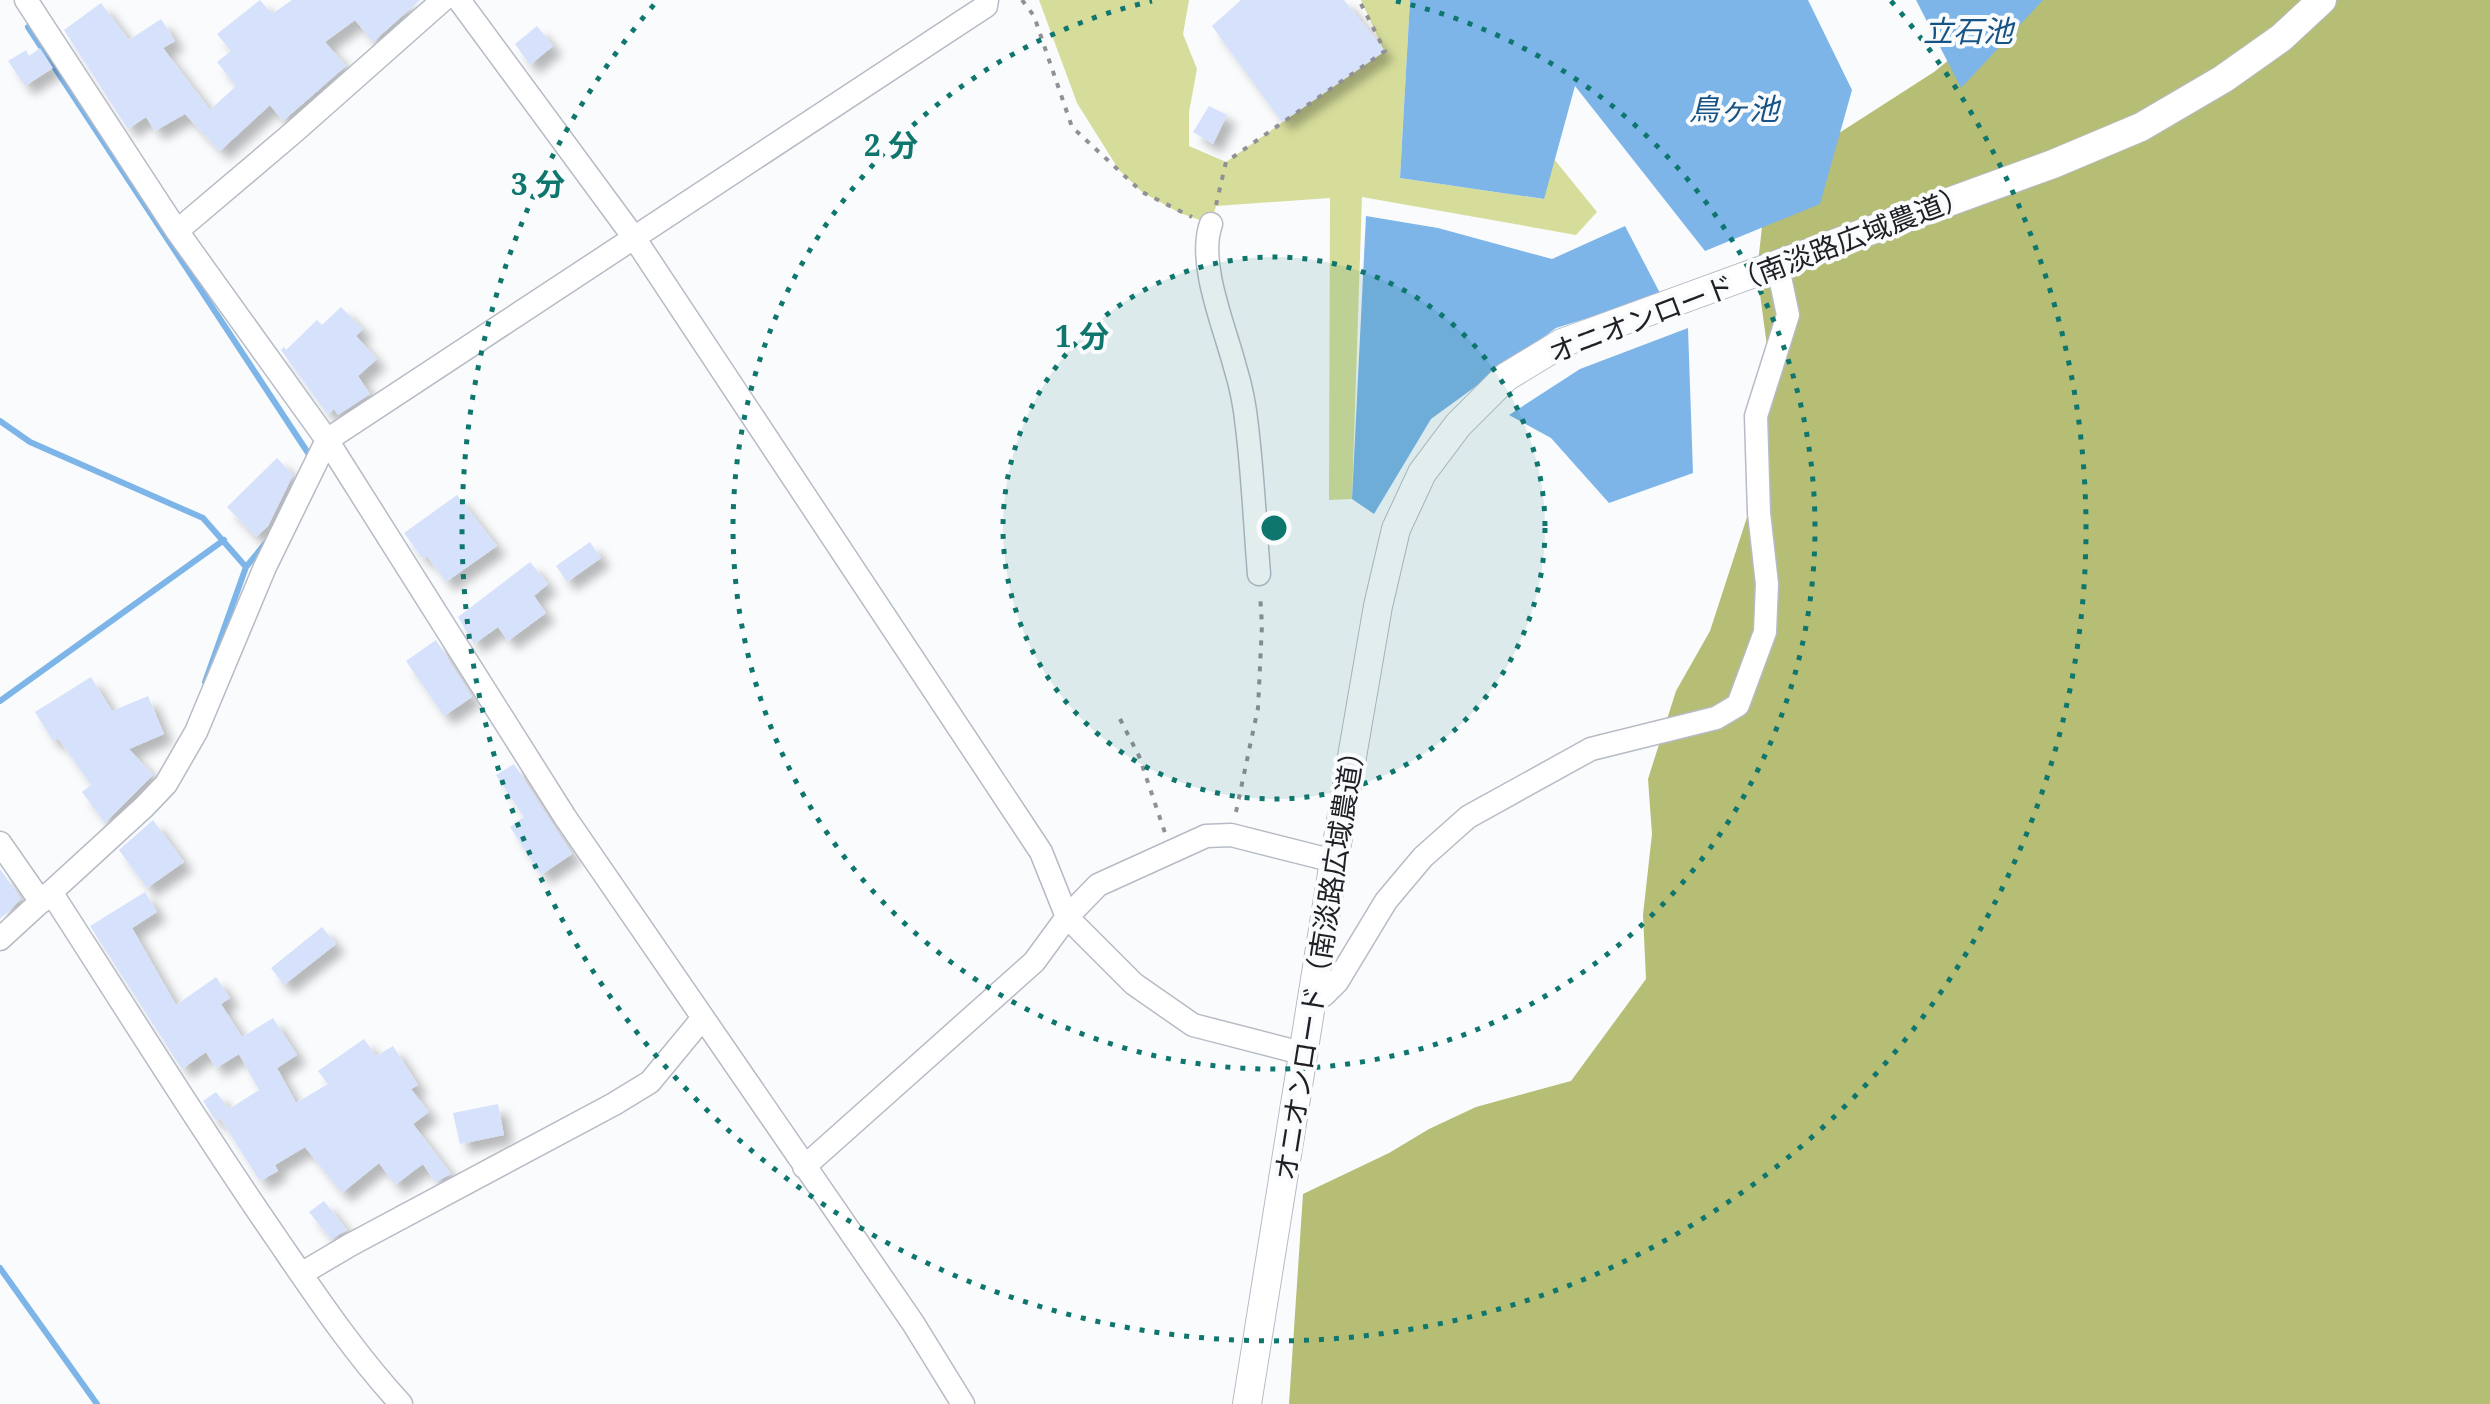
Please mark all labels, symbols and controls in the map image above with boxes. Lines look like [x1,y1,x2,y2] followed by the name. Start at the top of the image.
[1923,10,2016,51] water label: 立石池
[1689,88,1782,129] water label: 鳥ヶ池
[864,124,918,165] text: 2 分
[511,163,565,204] text: 3 分
[1543,175,1975,371] street label: オニオンロード（南淡路広域農道）
[1055,315,1109,356] text: 1 分
[1256,510,1292,546] centre of rings
[1265,735,1373,1183] street label: オニオンロード（南淡路広域農道）

